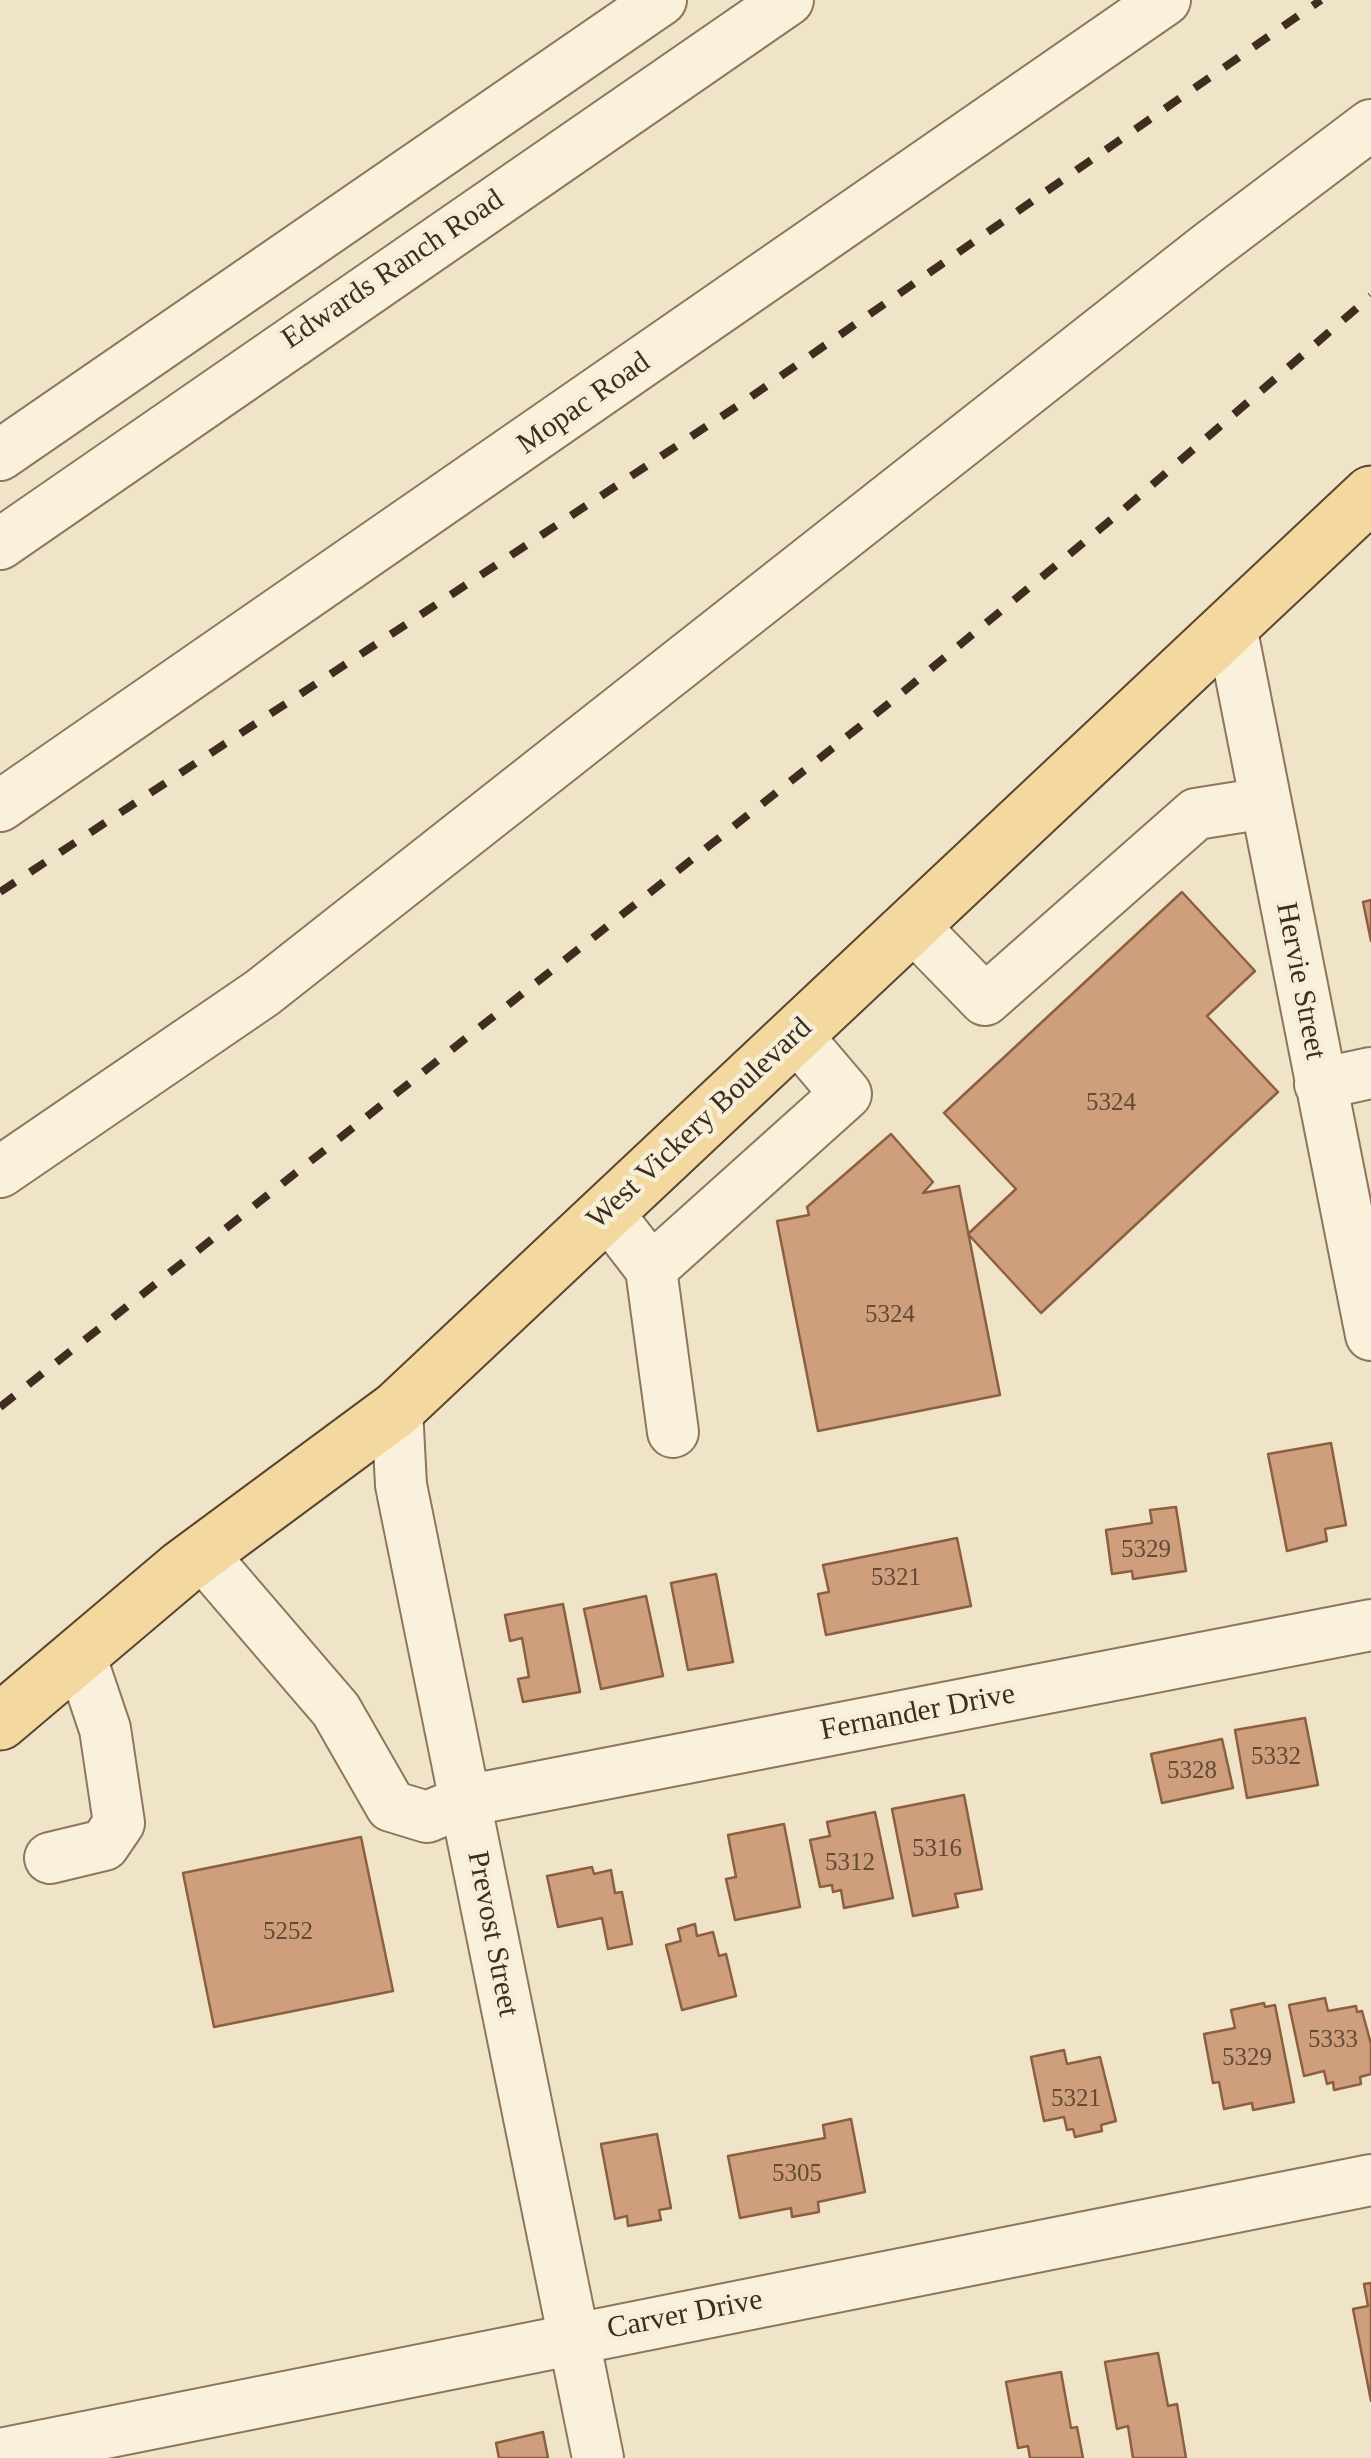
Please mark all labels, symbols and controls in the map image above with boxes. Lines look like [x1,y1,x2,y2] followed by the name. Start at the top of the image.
[275,182,511,358] street label: Edwards Ranch Road
[511,345,657,463] street label: Mopac Road
[1267,899,1333,1063] street label: Hervie Street
[580,1011,820,1237] street label: West Vickery Boulevard
[1086,1088,1136,1118] house number: 5324
[865,1300,915,1330] house number: 5324
[1121,1535,1171,1565] house number: 5329
[871,1563,921,1593] house number: 5321
[818,1676,1018,1750] street label: Fernander Drive
[1251,1742,1301,1772] house number: 5332
[1167,1756,1217,1786] house number: 5328
[912,1834,962,1864] house number: 5316
[458,1848,526,2020] street label: Prevost Street
[825,1848,875,1878] house number: 5312
[263,1917,313,1947] house number: 5252
[1308,2025,1358,2055] house number: 5333
[1222,2043,1272,2073] house number: 5329
[1051,2084,1101,2114] house number: 5321
[772,2159,822,2189] house number: 5305
[604,2282,766,2348] street label: Carver Drive

